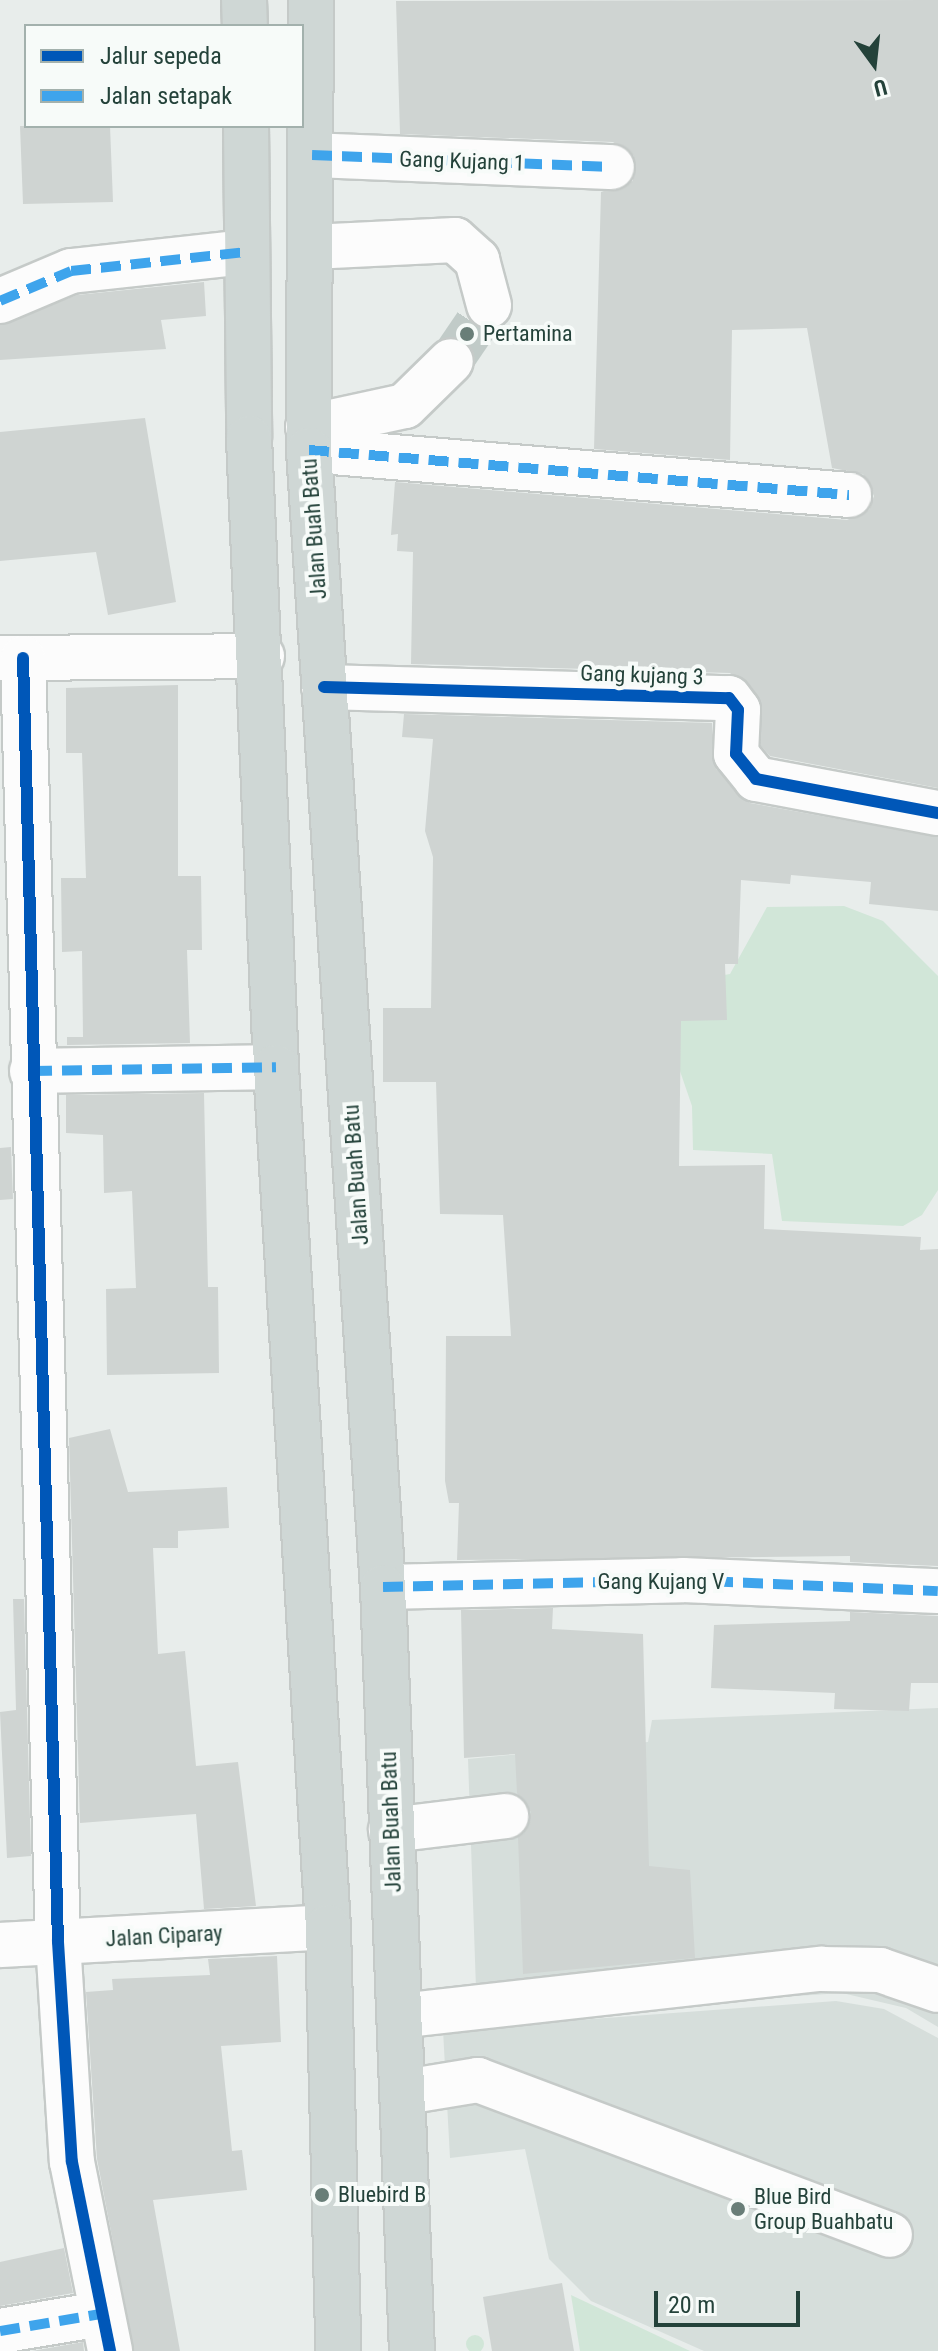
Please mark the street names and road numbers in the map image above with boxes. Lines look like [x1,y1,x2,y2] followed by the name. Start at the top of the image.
[399,146,525,176] street label: Gang Kujang 1
[296,458,332,600] street label: Jalan Buah Batu
[580,660,704,690] street label: Gang kujang 3
[338,1104,374,1246] street label: Jalan Buah Batu
[598,1569,724,1595] street label: Gang Kujang V
[375,1751,407,1893] street label: Jalan Buah Batu
[105,1920,223,1952] street label: Jalan Ciparay

